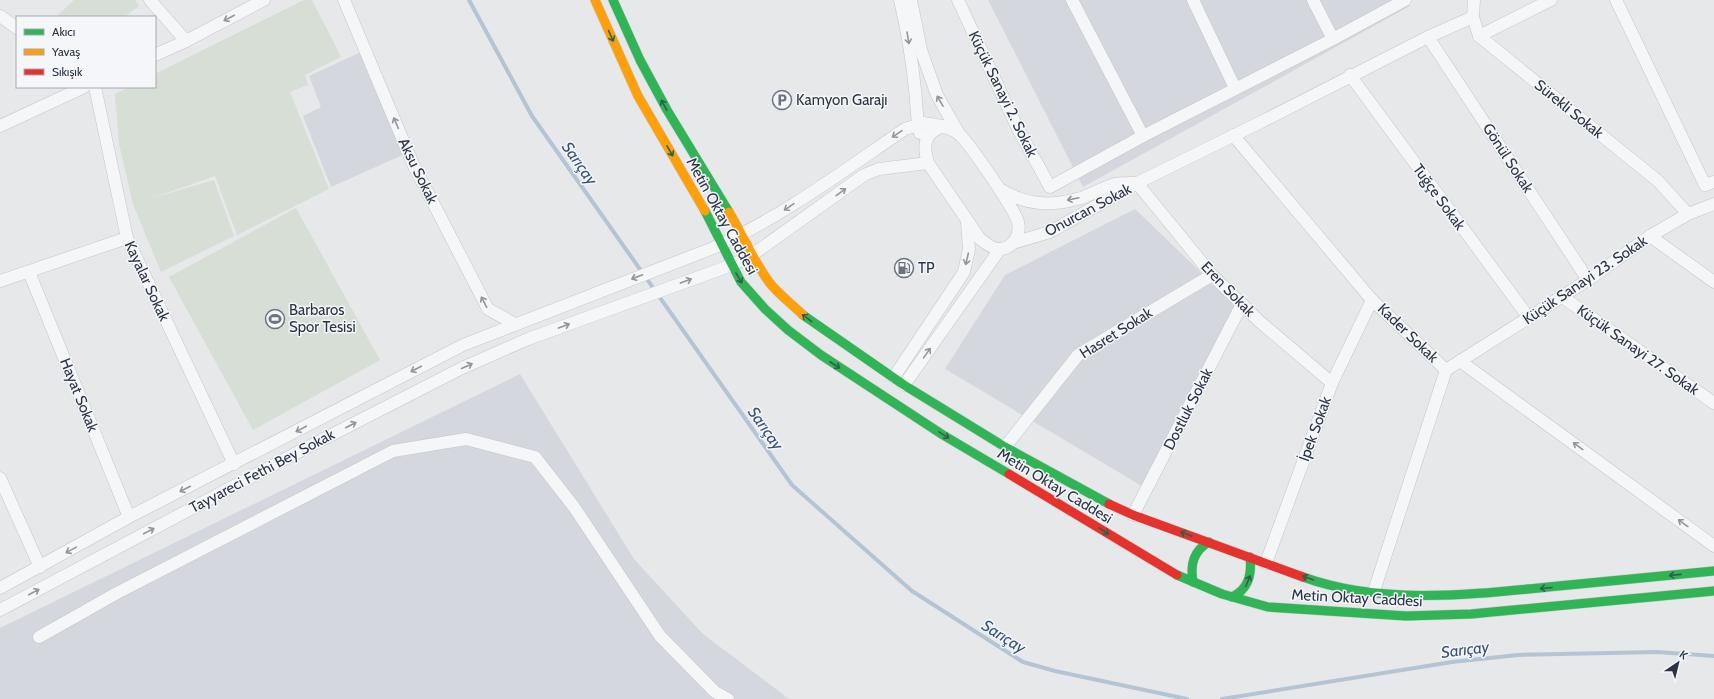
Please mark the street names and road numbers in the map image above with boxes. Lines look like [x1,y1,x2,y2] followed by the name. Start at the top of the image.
[965,28,1041,160] street label: Küçük Sanayi 2. Sokak
[1531,76,1607,142] street label: Sürekli Sokak
[1479,120,1537,196] street label: Gönül Sokak
[394,135,442,207] street label: Aksu Sokak
[682,154,762,278] street label: Metin Oktay Caddesi
[1409,160,1469,234] street label: Tuğçe Sokak
[1042,179,1135,240] street label: Onurcan Sokak
[1519,232,1651,328] street label: Küçük Sanayi 23. Sokak
[121,238,174,324] street label: Kayalar Sokak
[1197,258,1259,321] street label: Eren Sokak
[1374,300,1442,367] street label: Kader Sokak
[1573,301,1703,399] street label: Küçük Sanayi 27. Sokak
[1076,303,1156,362] street label: Hasret Sokak
[56,356,102,435] street label: Hayat Sokak
[1160,365,1216,453] street label: Dostluk Sokak
[1294,394,1335,464] street label: İpek Sokak
[186,425,338,517] street label: Tayyareci Fethi Bey Sokak
[994,445,1116,527] street label: Metin Oktay Caddesi
[1291,586,1423,610] street label: Metin Oktay Caddesi

